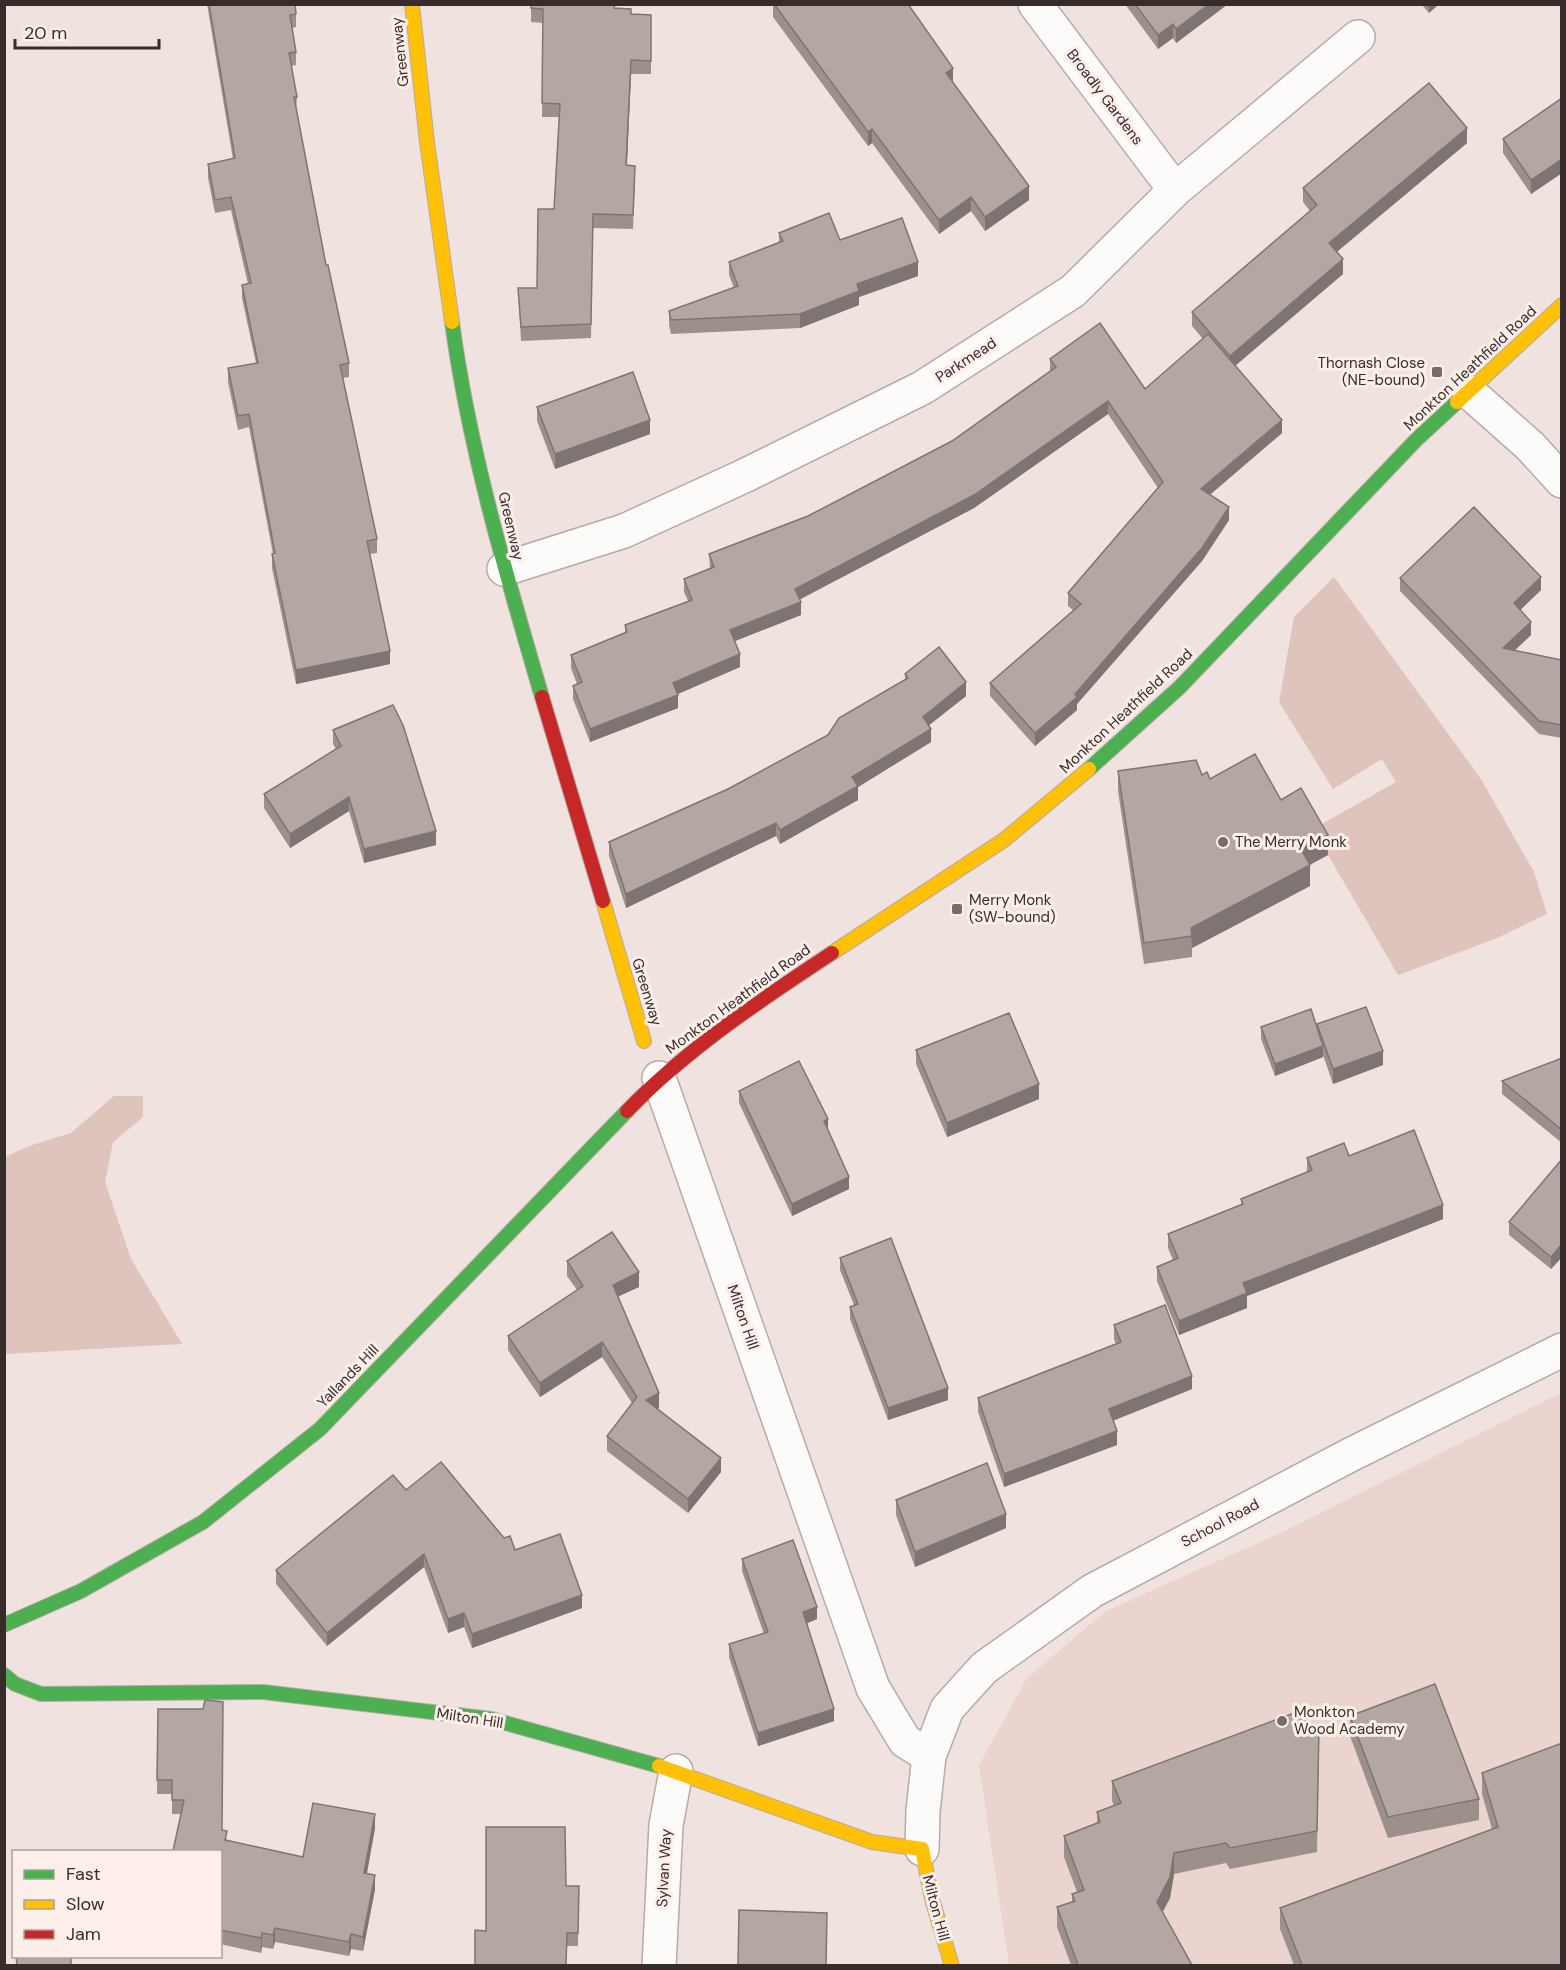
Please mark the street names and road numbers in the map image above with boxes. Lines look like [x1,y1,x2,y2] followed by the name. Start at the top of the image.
[386,16,414,88] street label: Greenway
[1062,45,1148,149] street label: Broadly Gardens
[1399,301,1541,435] street label: Monkton Heathfield Road
[932,333,1000,387] street label: Parkmead
[493,490,529,563] street label: Greenway
[1055,644,1197,778] street label: Monkton Heathfield Road
[661,940,815,1058] street label: Monkton Heathfield Road
[627,956,667,1029] street label: Greenway
[723,1282,763,1352] street label: Milton Hill
[313,1340,383,1412] street label: Yallands Hill
[1177,1494,1263,1552] street label: School Road
[435,1703,505,1733] street label: Milton Hill
[652,1828,676,1908] street label: Sylvan Way
[918,1873,954,1943] street label: Milton Hill

